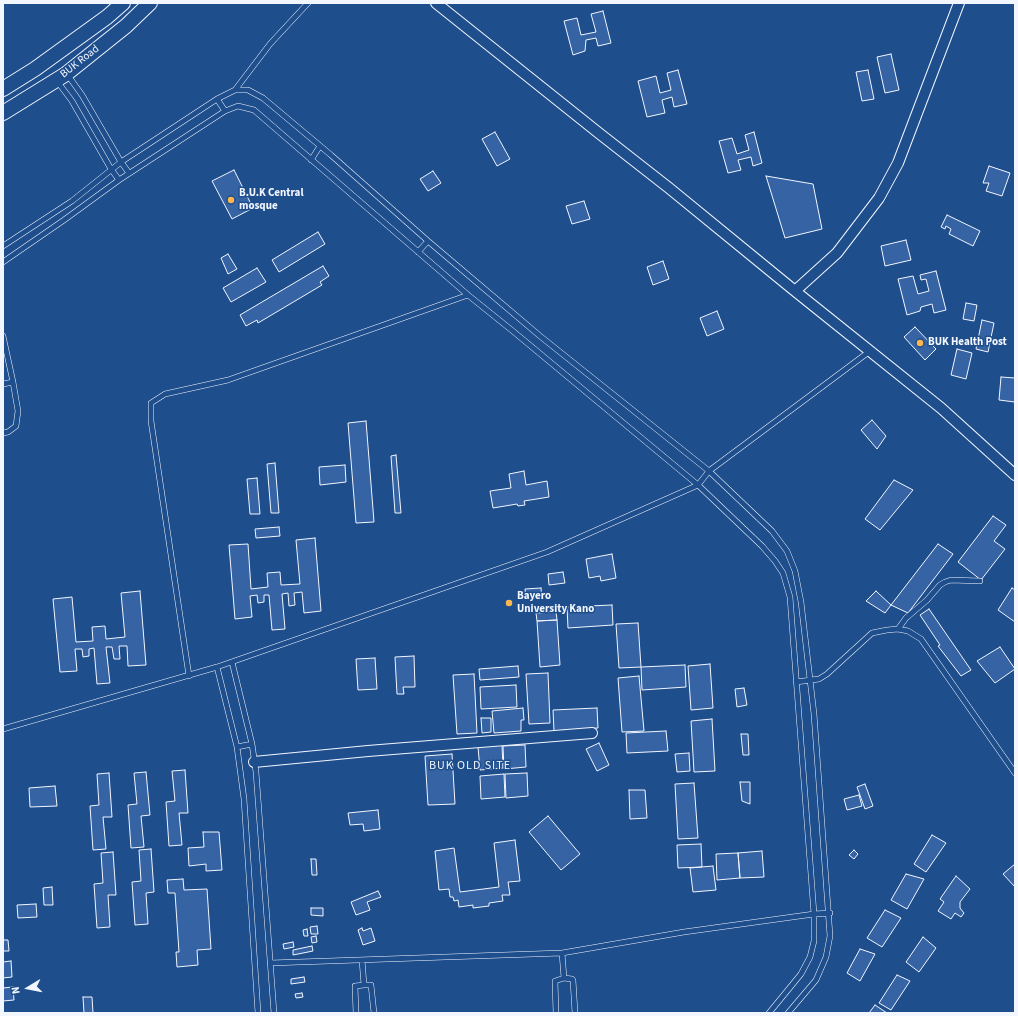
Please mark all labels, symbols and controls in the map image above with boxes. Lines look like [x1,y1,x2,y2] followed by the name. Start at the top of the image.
[58,43,102,81] street label: BUK Road
[239,187,304,213] place label: B.U.K Central mosque
[226,195,236,205] marker: B.U.K Central mosque
[928,336,1007,350] place label: BUK Health Post
[915,338,925,348] marker: BUK Health Post
[517,590,594,616] place label: Bayero University Kano
[504,598,514,608] marker: Bayero University Kano
[429,759,511,773] district label: BUK OLD SITE
[8,968,48,1008] north arrow
[8,985,24,995] text: N

